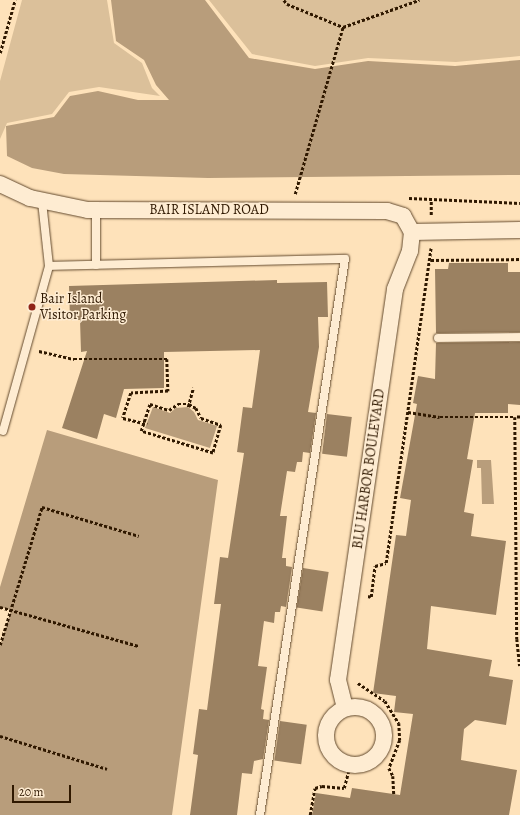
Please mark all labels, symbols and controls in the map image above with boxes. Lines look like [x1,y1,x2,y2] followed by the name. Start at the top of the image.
[149,202,269,218] street label: BAIR ISLAND ROAD
[40,291,126,324] place label: Bair Island Visitor Parking
[27,302,37,312] marker: Bair Island Visitor Parking
[349,388,389,550] street label: BLU HARBOR BOULEVARD
[14,777,73,803] scale bar
[19,784,43,800] text: 20 m

